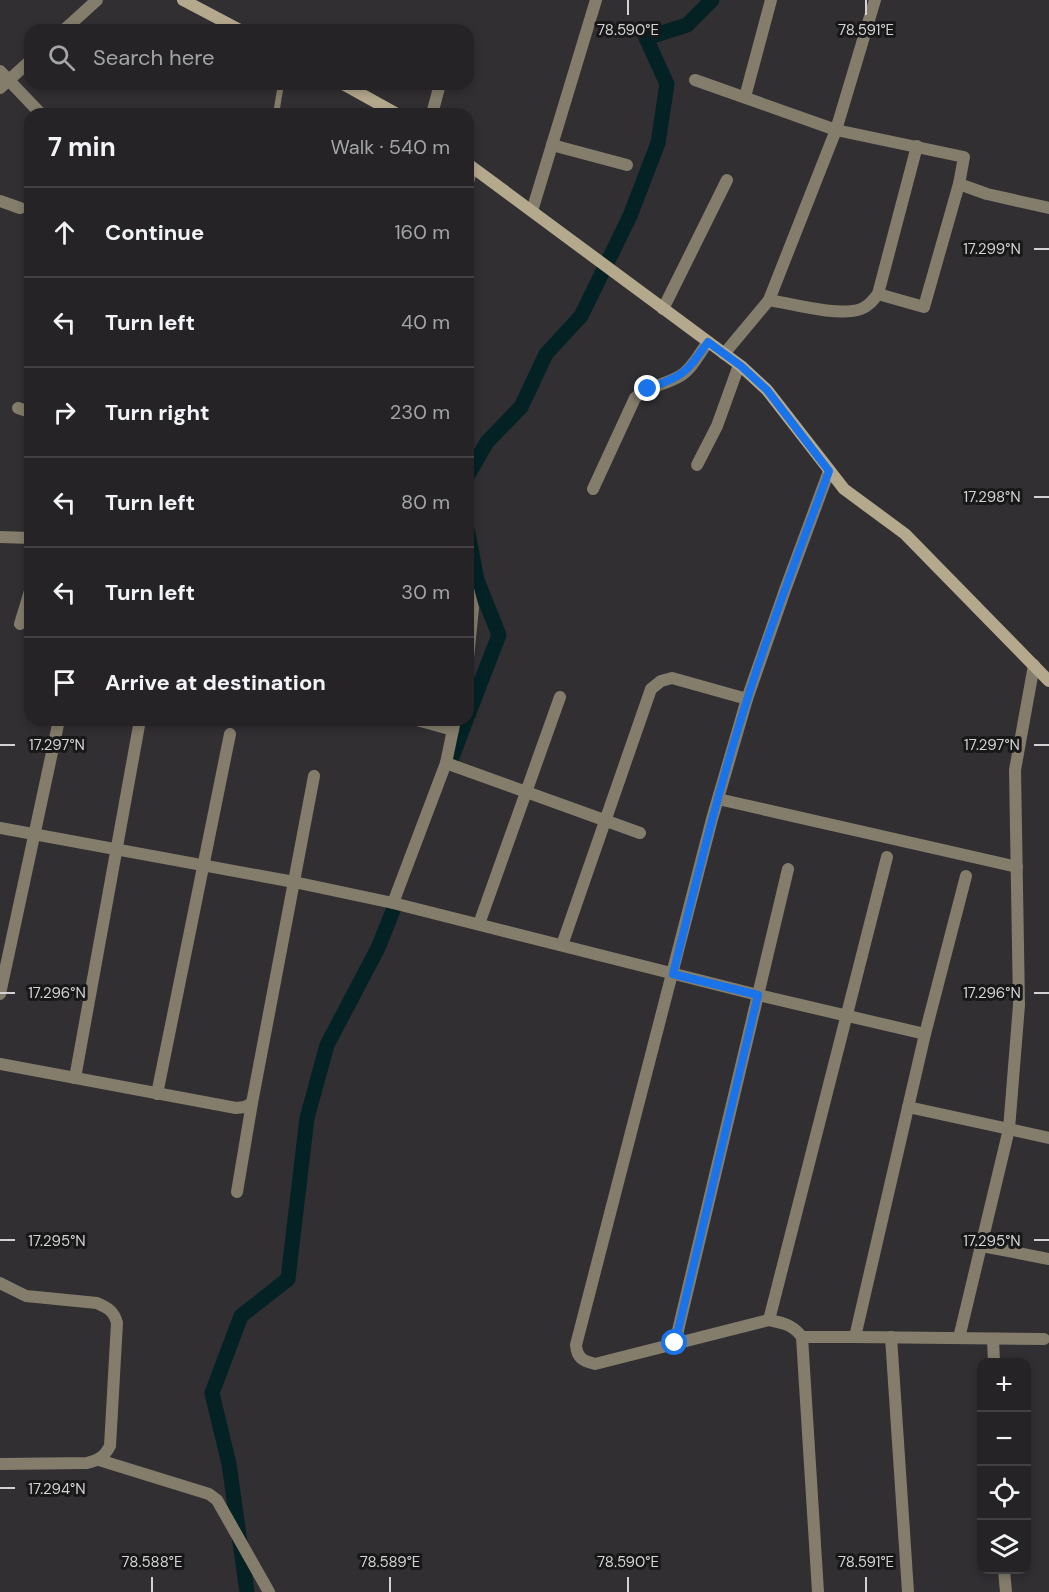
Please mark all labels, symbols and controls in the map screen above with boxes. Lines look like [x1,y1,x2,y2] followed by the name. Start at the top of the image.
[597,20,659,40] text: 78.590°E
[838,20,894,40] text: 78.591°E
[24,24,474,90] search box
[45,41,78,74] icon: search
[93,43,214,72] text: Search here
[48,130,116,164] text: 7 min
[330,134,450,160] text: Walk · 540 m
[48,216,81,249] icon: ahead
[105,218,204,247] text: Continue
[394,219,450,245] text: 160 m
[963,239,1021,259] text: 17.299°N
[48,306,81,339] icon: left
[105,308,195,337] text: Turn left
[401,309,450,335] text: 40 m
[634,375,660,401] route end
[48,396,81,429] icon: right
[105,398,210,427] text: Turn right
[390,399,450,425] text: 230 m
[48,486,81,519] icon: left
[963,487,1021,507] text: 17.298°N
[105,488,195,517] text: Turn left
[401,489,450,515] text: 80 m
[48,576,81,609] icon: left
[105,578,195,607] text: Turn left
[401,579,450,605] text: 30 m
[48,666,81,699] icon: arrive
[105,668,326,697] text: Arrive at destination
[29,735,85,755] text: 17.297°N
[964,735,1020,755] text: 17.297°N
[28,983,86,1003] text: 17.296°N
[963,983,1021,1003] text: 17.296°N
[28,1231,86,1251] text: 17.295°N
[963,1231,1021,1251] text: 17.295°N
[661,1329,687,1355] route start
[977,1358,1031,1574] map controls
[977,1358,1031,1412] button: +
[977,1412,1031,1466] button: −
[977,1466,1031,1520] button: locate
[28,1479,86,1499] text: 17.294°N
[977,1520,1031,1574] button: layers
[122,1552,182,1572] text: 78.588°E
[360,1552,420,1572] text: 78.589°E
[597,1552,659,1572] text: 78.590°E
[838,1552,894,1572] text: 78.591°E

